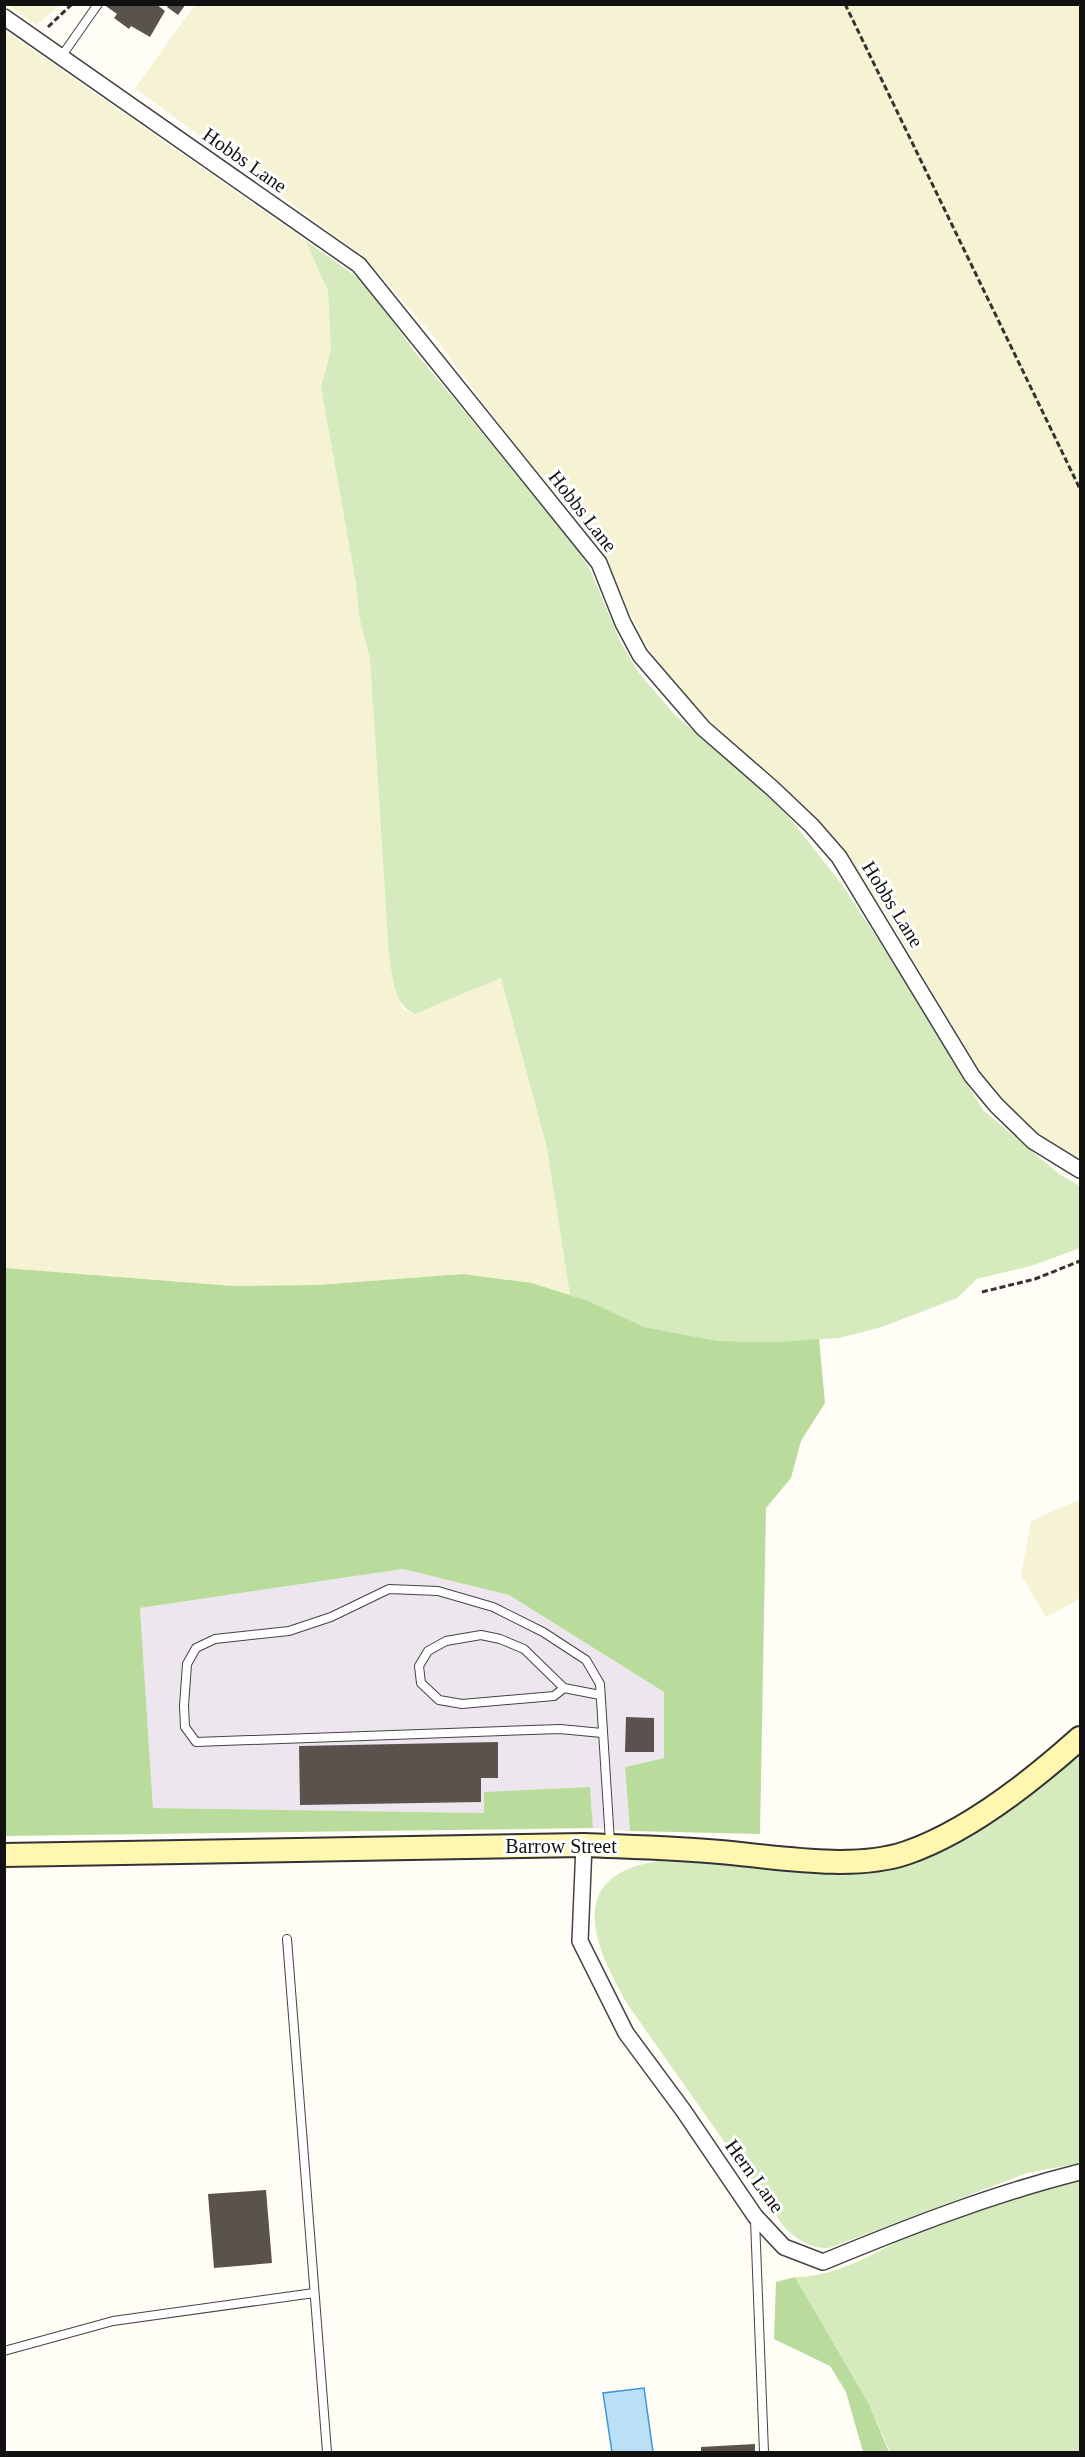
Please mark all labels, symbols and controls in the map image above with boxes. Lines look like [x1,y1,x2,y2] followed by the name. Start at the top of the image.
[199,123,291,197] street label: Hobbs Lane
[544,466,622,556] street label: Hobbs Lane
[858,857,928,951] street label: Hobbs Lane
[505,1835,617,1857] street label: Barrow Street
[721,2135,789,2217] street label: Hern Lane

